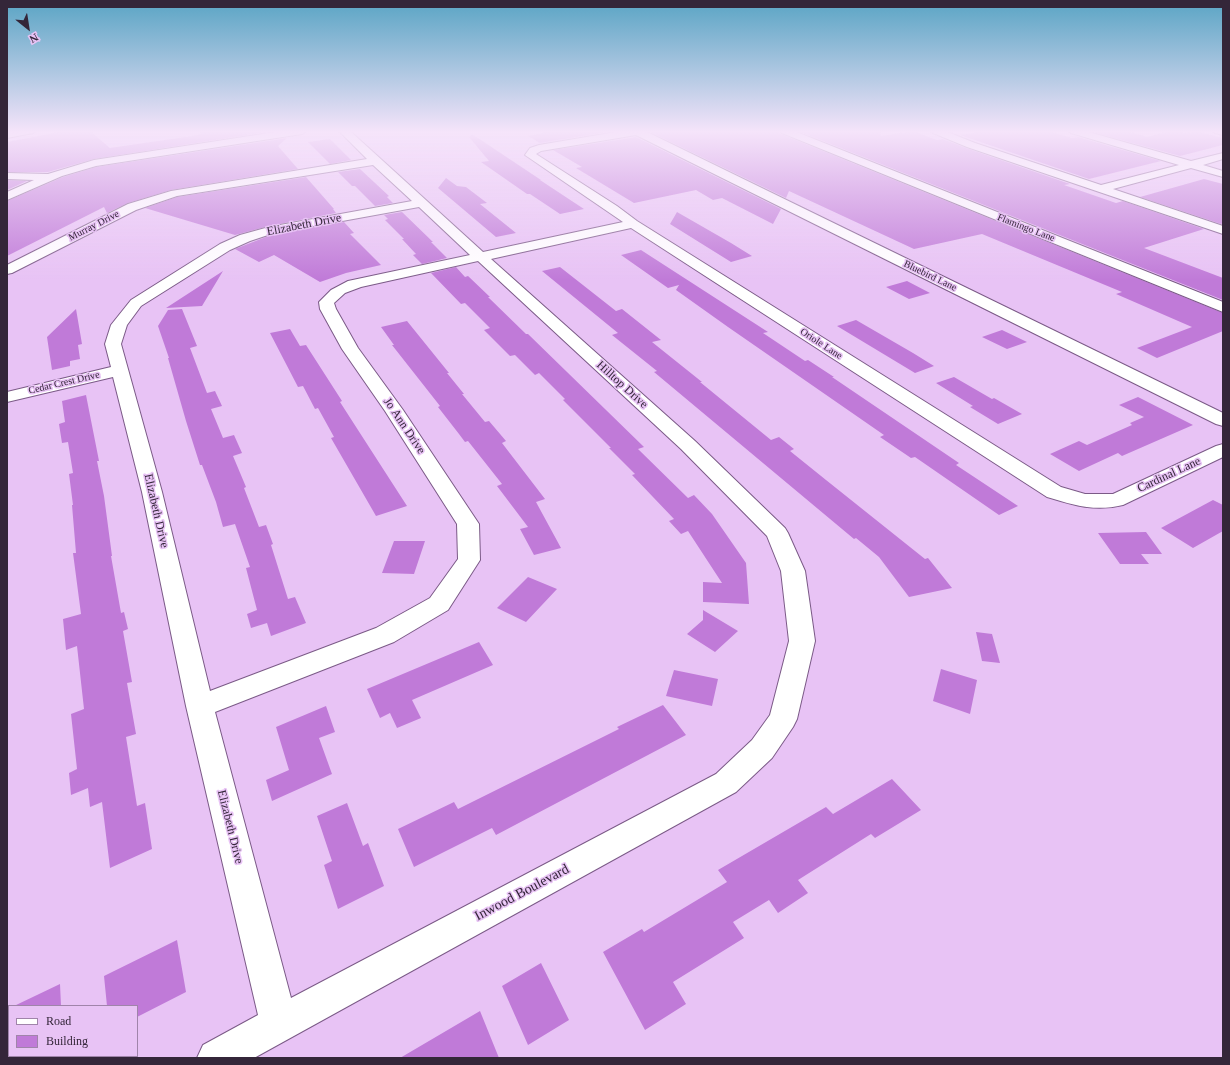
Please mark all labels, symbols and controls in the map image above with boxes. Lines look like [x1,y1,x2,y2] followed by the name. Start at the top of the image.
[8,8,48,48] north arrow
[28,31,40,46] text: N
[67,208,121,244] street label: Murray Drive
[266,211,342,239] street label: Elizabeth Drive
[995,212,1057,244] street label: Flamingo Lane
[902,258,958,294] street label: Bluebird Lane
[798,326,844,362] street label: Oriole Lane
[593,358,651,412] street label: Hilltop Drive
[27,369,101,397] street label: Cedar Crest Drive
[380,395,428,457] street label: Jo Ann Drive
[1135,454,1203,496] street label: Cardinal Lane
[140,473,172,549] street label: Elizabeth Drive
[214,789,246,865] street label: Elizabeth Drive
[472,861,572,925] street label: Inwood Boulevard
[8,1005,138,1057] legend
[46,1014,71,1028] text: Road
[46,1034,88,1048] text: Building

